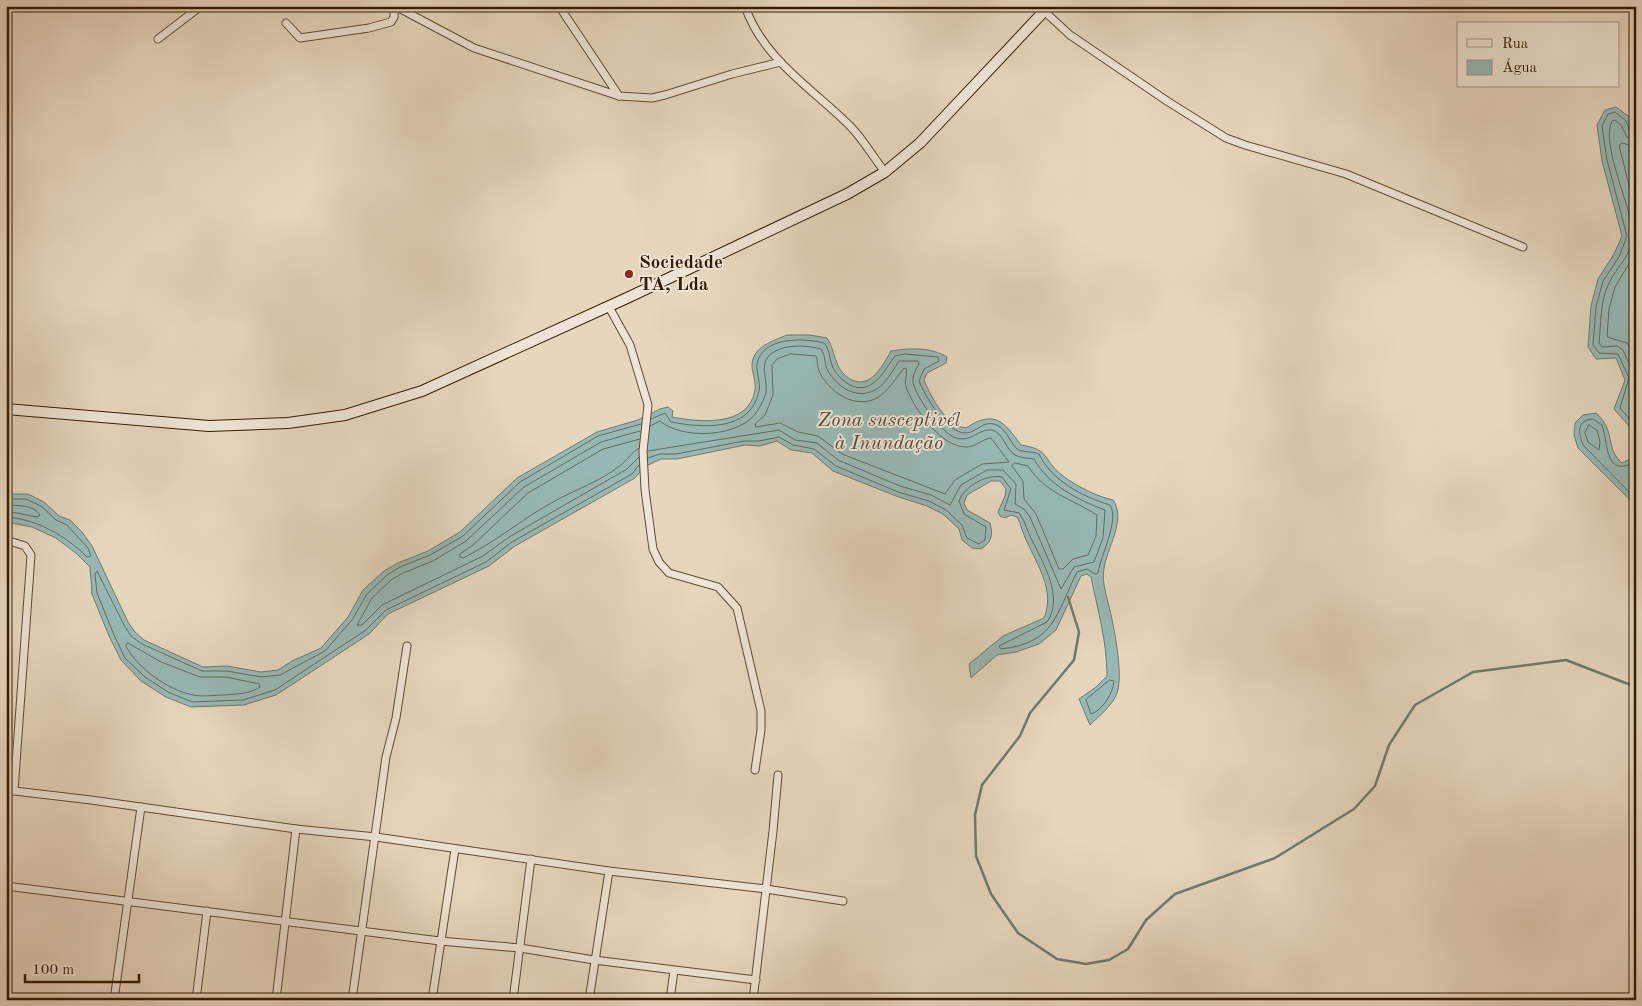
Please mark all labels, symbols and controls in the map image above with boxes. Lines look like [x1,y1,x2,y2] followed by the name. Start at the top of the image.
[1457,22,1620,88] legend
[1502,37,1529,52] text: Rua
[1502,58,1538,76] text: Água
[639,254,723,295] place label: Sociedade TA, Lda
[623,268,635,280] marker: Sociedade TA, Lda
[818,411,961,454] water label: Zona susceptivél à Inundação
[25,951,139,983] scale bar
[32,963,74,978] text: 100 m

